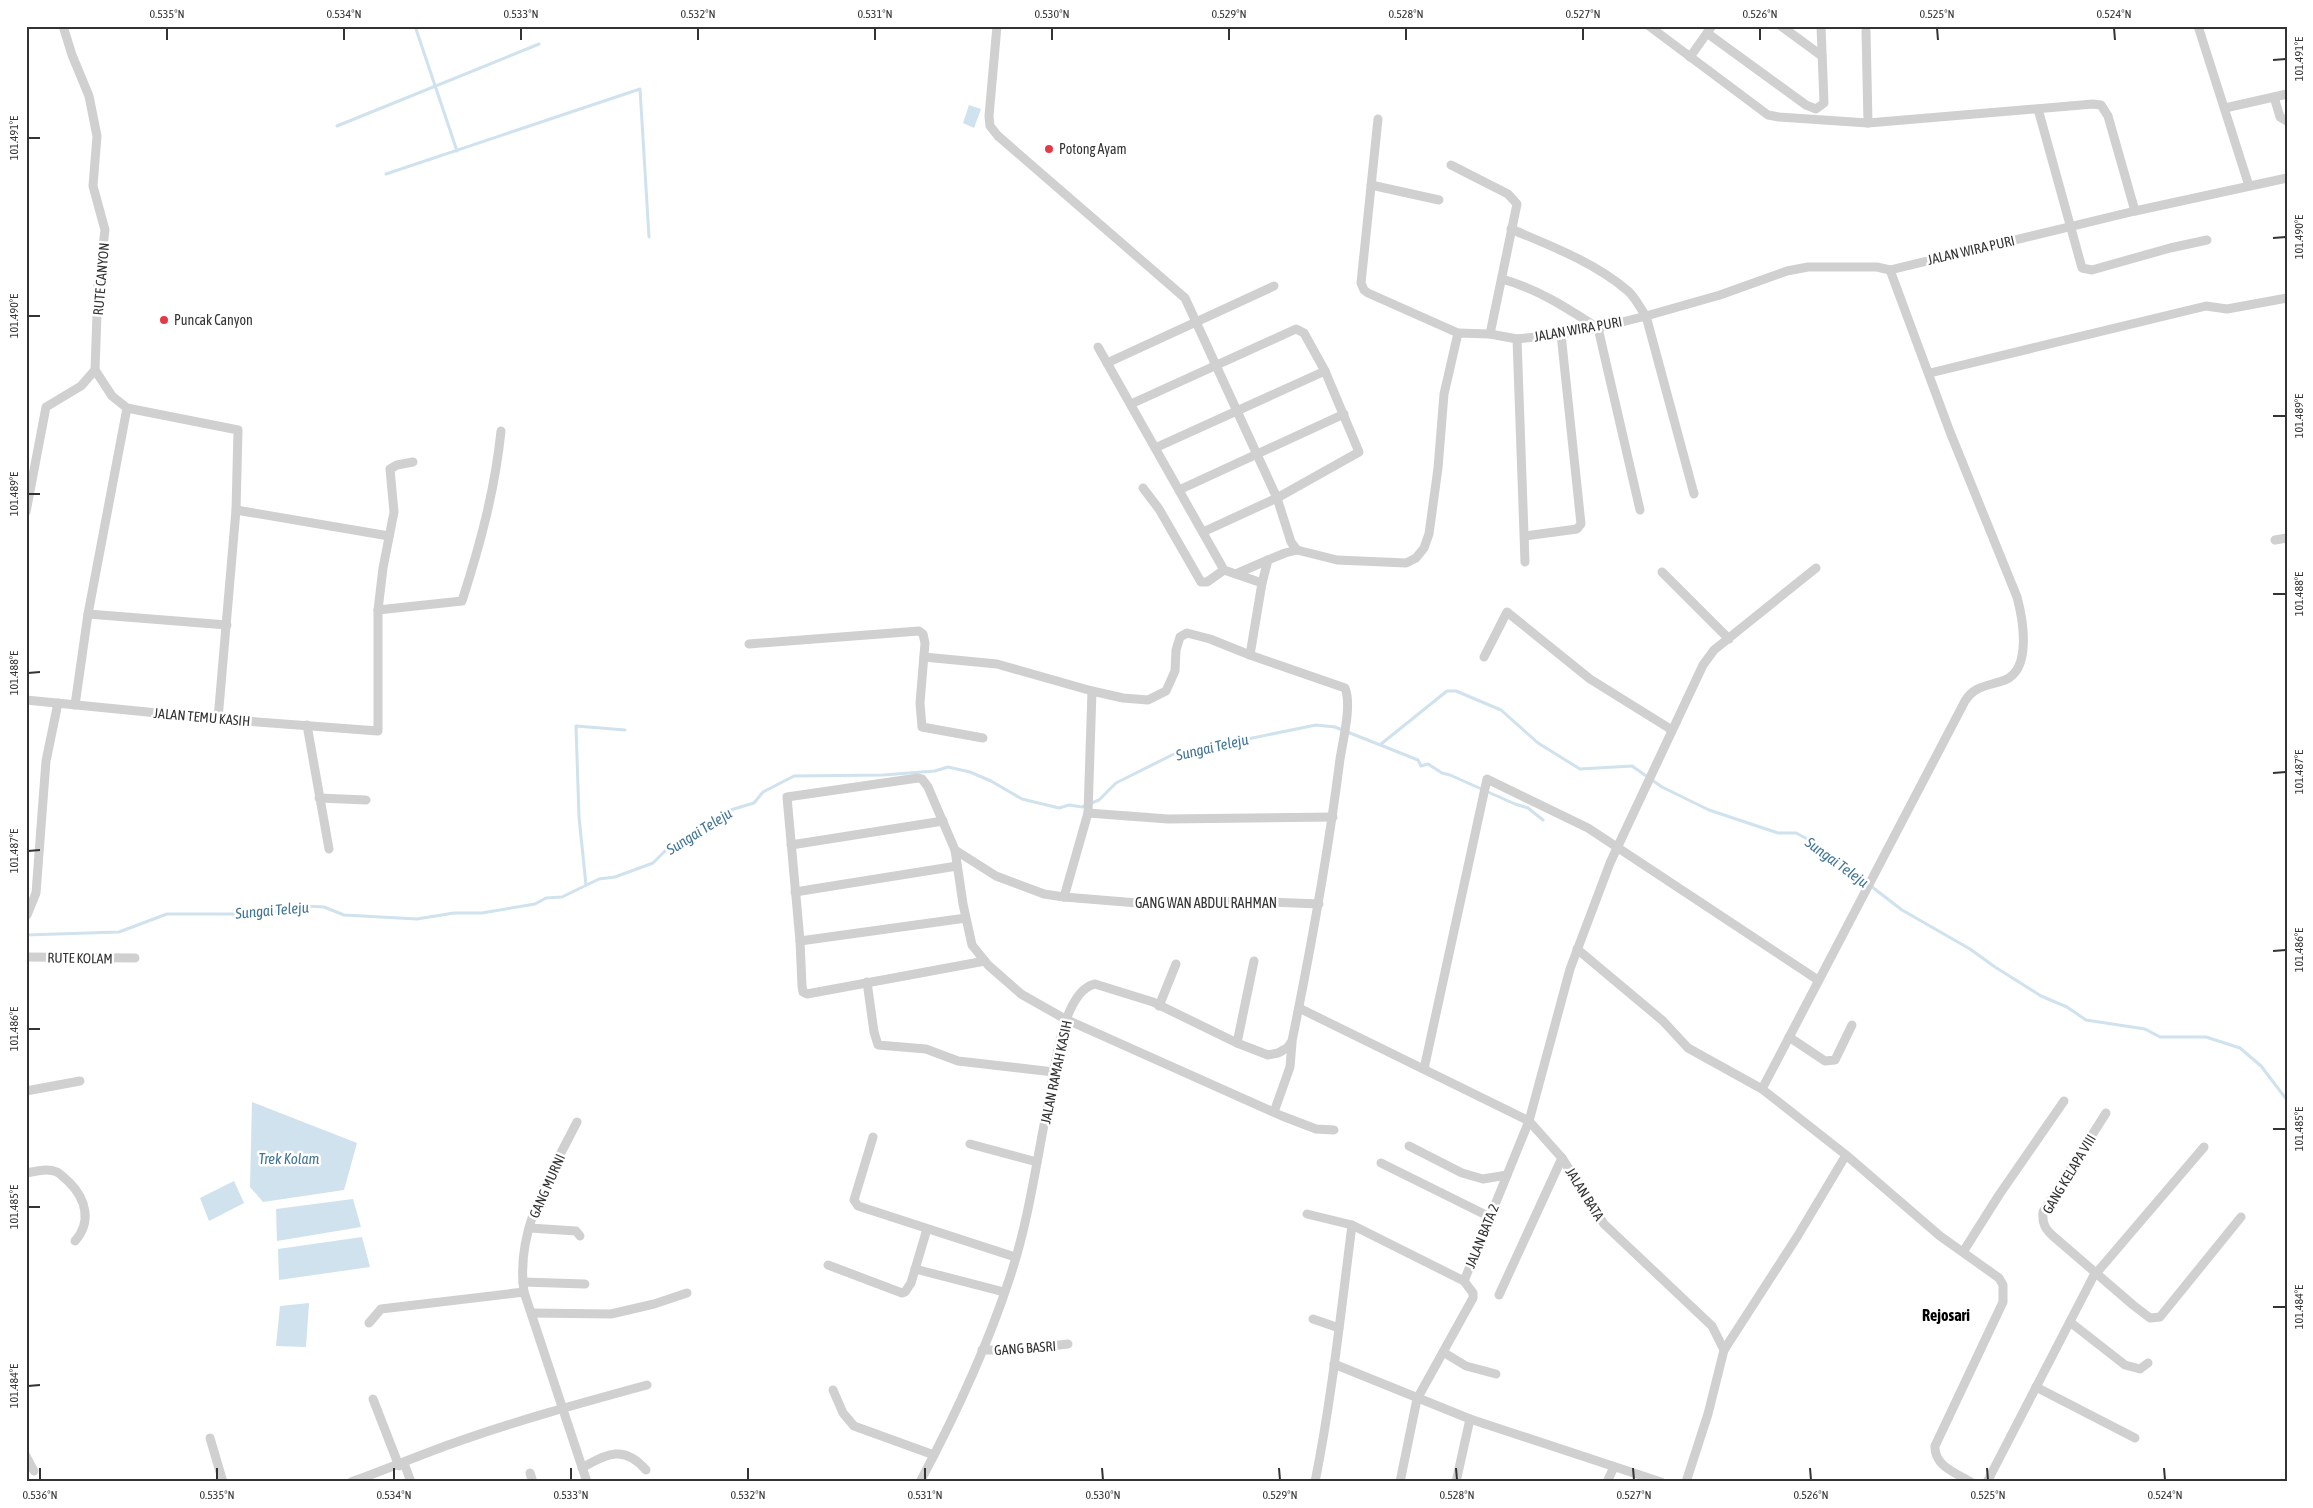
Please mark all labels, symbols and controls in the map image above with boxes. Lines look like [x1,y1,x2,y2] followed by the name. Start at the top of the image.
[149,7,185,21] text: 0.535°N
[326,7,362,21] text: 0.534°N
[503,7,539,21] text: 0.533°N
[680,7,716,21] text: 0.532°N
[857,7,893,21] text: 0.531°N
[1034,7,1070,21] text: 0.530°N
[1211,7,1247,21] text: 0.529°N
[1388,7,1424,21] text: 0.528°N
[1565,7,1601,21] text: 0.527°N
[1742,7,1778,21] text: 0.526°N
[1919,7,1955,21] text: 0.525°N
[2096,7,2132,21] text: 0.524°N
[2292,37,2306,81] text: 101.491°E
[7,116,21,160] text: 101.491°E
[1059,141,1127,157] place label: Potong Ayam
[1043,143,1055,155] marker: Potong Ayam
[2292,215,2306,259] text: 101.490°E
[1926,232,2016,268] street label: JALAN WIRA PURI
[90,242,112,316] street label: RUTE CANYON
[7,294,21,338] text: 101.490°E
[174,312,253,328] place label: Puncak Canyon
[1533,313,1623,345] street label: JALAN WIRA PURI
[158,314,170,326] marker: Puncak Canyon
[2292,394,2306,438] text: 101.489°E
[7,472,21,516] text: 101.489°E
[2292,572,2306,616] text: 101.488°E
[7,651,21,695] text: 101.488°E
[153,705,251,729] street label: JALAN TEMU KASIH
[1173,730,1250,764] water label: Sungai Teleju
[2292,750,2306,794] text: 101.487°E
[662,804,735,858] water label: Sungai Teleju
[7,829,21,873] text: 101.487°E
[1801,833,1872,891] water label: Sungai Teleju
[1135,895,1277,911] street label: GANG WAN ABDUL RAHMAN
[233,898,310,922] water label: Sungai Teleju
[2292,928,2306,972] text: 101.486°E
[47,949,113,967] street label: RUTE KOLAM
[7,1007,21,1051] text: 101.486°E
[1037,1019,1075,1125] street label: JALAN RAMAH KASIH
[2292,1107,2306,1151] text: 101.485°E
[2039,1131,2099,1217] street label: GANG KELAPA VIII
[259,1150,320,1167] water label: Trek Kolam
[526,1152,568,1220] street label: GANG MURNI
[1563,1165,1608,1223] street label: JALAN BATA
[7,1185,21,1229] text: 101.485°E
[1462,1202,1502,1270] street label: JALAN BATA 2
[2292,1285,2306,1329] text: 101.484°E
[1922,1306,1970,1324] district label: Rejosari
[994,1338,1056,1358] street label: GANG BASRI
[7,1364,21,1408] text: 101.484°E
[22,1488,58,1502] text: 0.536°N
[199,1488,235,1502] text: 0.535°N
[376,1488,412,1502] text: 0.534°N
[553,1488,589,1502] text: 0.533°N
[730,1488,766,1502] text: 0.532°N
[907,1488,943,1502] text: 0.531°N
[1085,1488,1121,1502] text: 0.530°N
[1262,1488,1298,1502] text: 0.529°N
[1439,1488,1475,1502] text: 0.528°N
[1616,1488,1652,1502] text: 0.527°N
[1793,1488,1829,1502] text: 0.526°N
[1970,1488,2006,1502] text: 0.525°N
[2147,1488,2183,1502] text: 0.524°N

